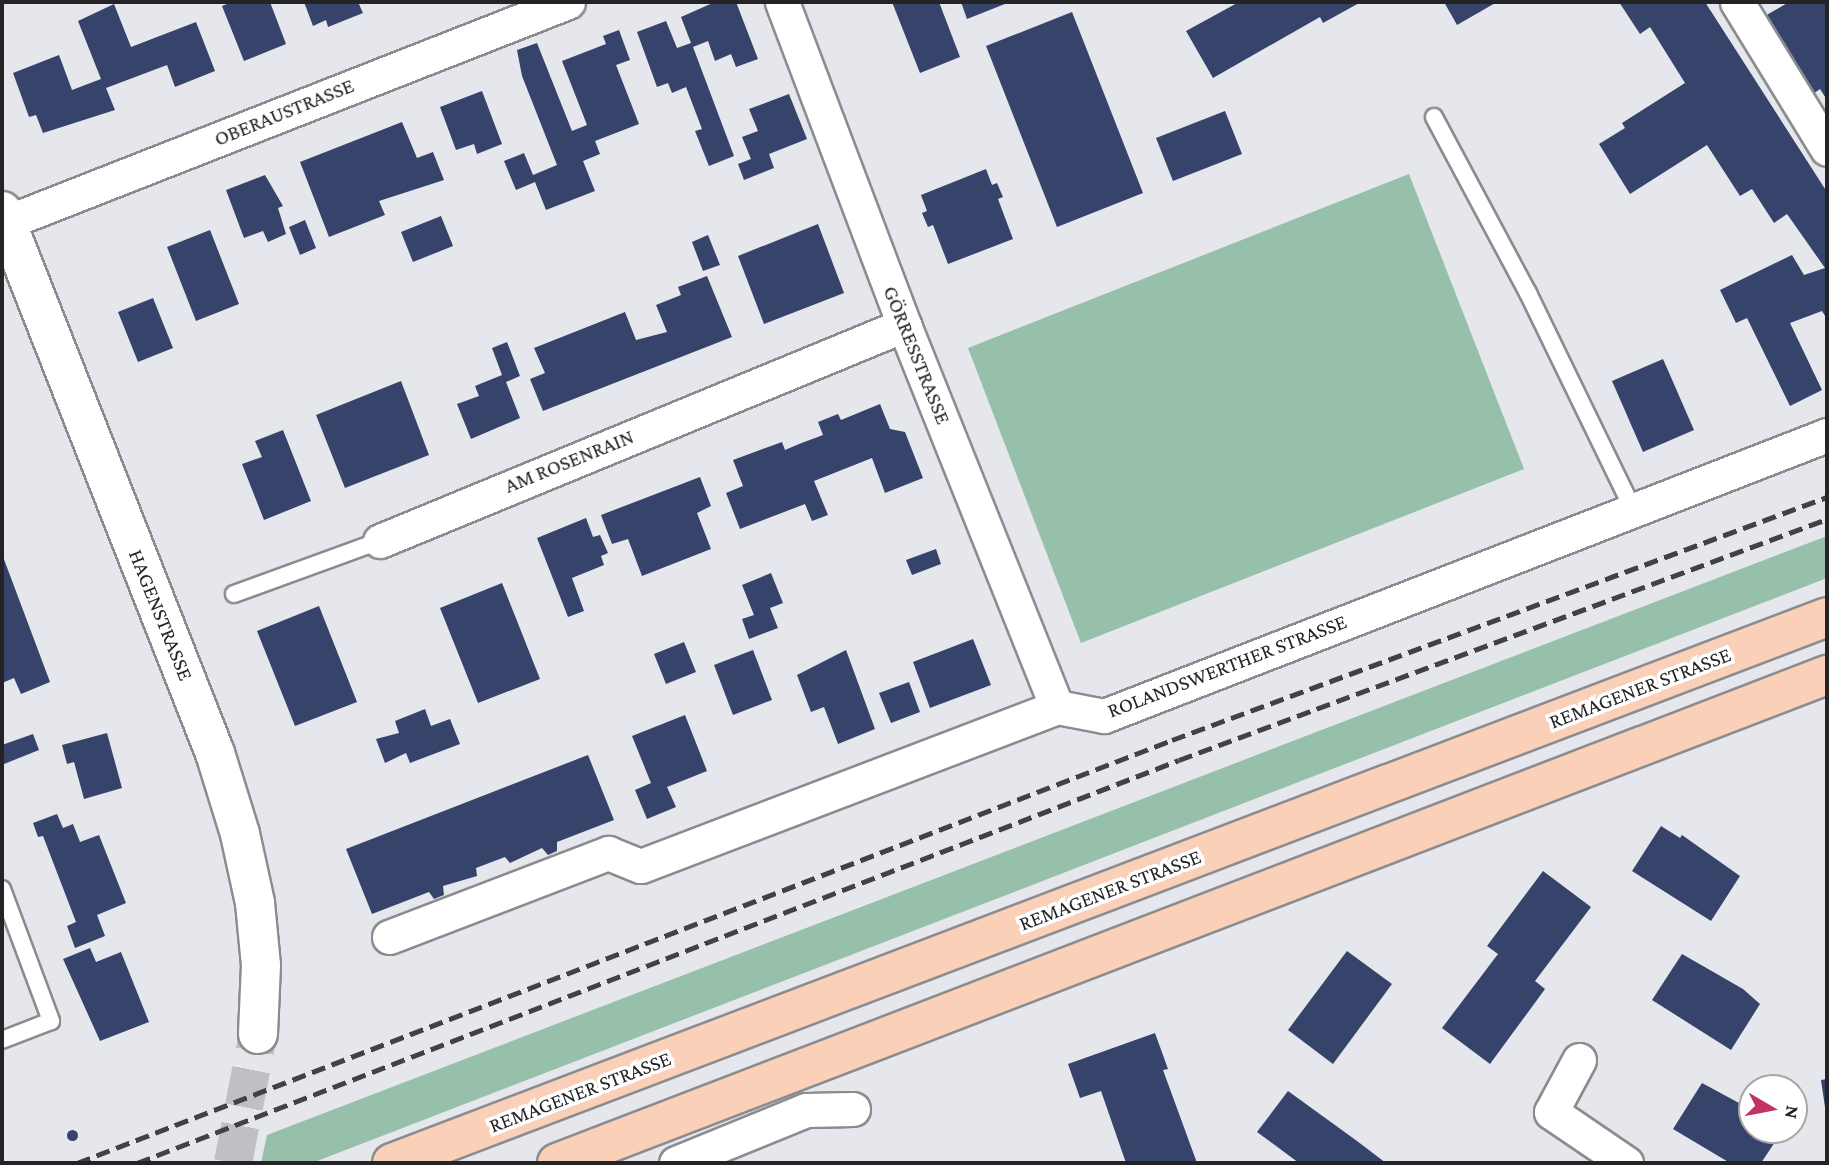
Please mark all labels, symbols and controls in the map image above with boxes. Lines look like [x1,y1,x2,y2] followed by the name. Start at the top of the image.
[210,73,358,151] street label: OBERAUSTRASSE
[878,282,956,428] street label: GÖRRESSTRASSE
[501,424,637,498] street label: AM ROSENRAIN
[123,546,199,684] street label: HAGENSTRASSE
[1104,609,1350,723] street label: ROLANDSWERTHER STRASSE
[1545,642,1735,734] street label: REMAGENER STRASSE
[1015,844,1205,936] street label: REMAGENER STRASSE
[485,1046,675,1138] street label: REMAGENER STRASSE
[1738,1074,1808,1144] north arrow
[1781,1104,1804,1121] text: N

